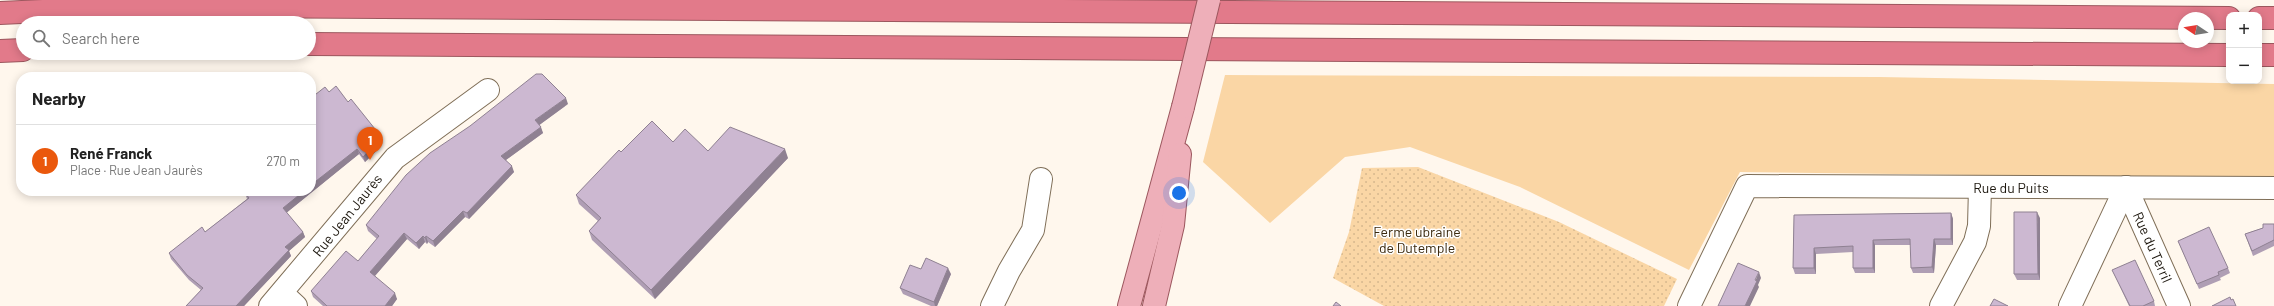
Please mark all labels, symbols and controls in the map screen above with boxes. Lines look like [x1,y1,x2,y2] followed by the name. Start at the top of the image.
[2178,12,2214,48] north arrow
[2226,12,2262,84] map controls
[2226,12,2262,48] button: +
[16,16,316,60] search box
[30,27,52,49] icon: search
[62,29,140,47] text: Search here
[2226,48,2262,84] button: −
[32,88,86,108] text: Nearby
[357,127,383,160] pin: 1
[70,144,152,162] text: René Franck
[43,153,47,169] text: 1
[266,153,300,169] text: 270 m
[70,162,203,178] text: Place · Rue Jean Jaurès
[309,170,386,260] street label: Rue Jean Jaurès
[1973,179,2049,196] street label: Rue du Puits
[1169,183,1189,203] your location
[2130,209,2176,285] street label: Rue du Terril
[1373,223,1461,256] park label: Ferme ubraine de Dutemple

